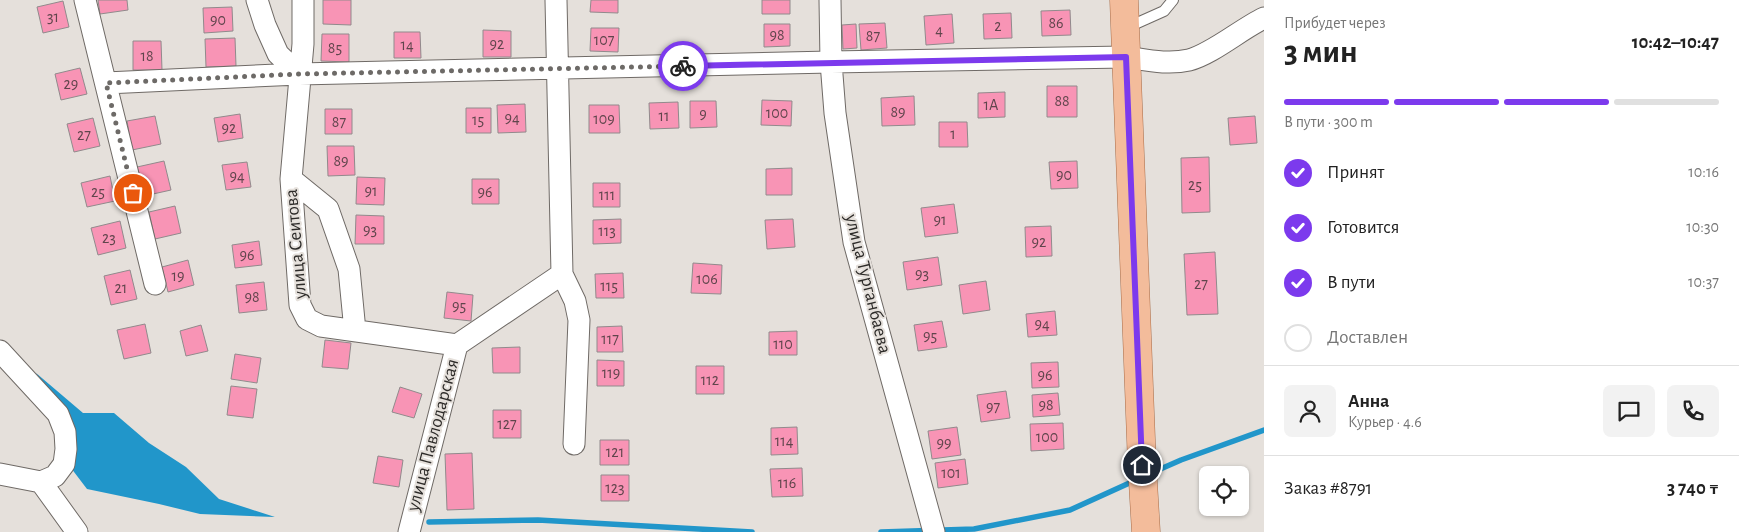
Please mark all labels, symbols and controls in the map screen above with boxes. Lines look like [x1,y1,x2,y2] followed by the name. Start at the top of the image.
[47,9,59,25] house number: 31
[210,12,226,28] house number: 90
[1048,15,1064,31] house number: 86
[1284,15,1386,31] text: Прибудет через
[994,18,1002,34] house number: 2
[935,22,943,38] house number: 4
[769,27,785,43] house number: 98
[866,28,880,44] house number: 87
[594,32,615,48] house number: 107
[1632,33,1719,52] text: 10:42–10:47
[490,36,504,52] house number: 92
[1284,36,1358,68] text: 3 мин
[400,37,414,53] house number: 14
[328,40,342,56] house number: 85
[658,41,708,91] courier
[140,48,154,64] house number: 18
[669,52,697,80] icon: bike
[64,76,78,92] house number: 29
[1054,93,1070,109] house number: 88
[984,97,999,113] house number: 1А
[890,104,906,120] house number: 89
[766,105,788,121] house number: 100
[699,106,707,122] house number: 9
[658,108,670,124] house number: 11
[504,110,520,126] house number: 94
[593,111,615,127] house number: 109
[472,112,484,128] house number: 15
[332,114,346,130] house number: 87
[1284,114,1373,130] text: В пути · 300 m
[222,120,236,136] house number: 92
[950,126,956,142] house number: 1
[77,127,91,143] house number: 27
[333,153,349,169] house number: 89
[1284,159,1312,187] icon: check
[1327,163,1384,182] text: Принят
[1688,164,1719,180] text: 10:16
[1056,167,1072,183] house number: 90
[229,168,245,184] house number: 94
[112,172,154,214] pin
[1188,177,1202,193] house number: 25
[119,179,147,207] icon: bag
[364,183,378,199] house number: 91
[91,184,105,200] house number: 25
[477,184,493,200] house number: 96
[599,187,615,203] house number: 111
[282,188,310,301] street label: улица Сеитова
[841,211,895,356] street label: улица Турганбаева
[933,212,947,228] house number: 91
[1284,214,1312,242] icon: check
[1327,218,1400,237] text: Готовится
[1686,219,1719,235] text: 10:30
[363,222,377,238] house number: 93
[598,223,616,239] house number: 113
[102,230,116,246] house number: 23
[1032,234,1046,250] house number: 92
[239,247,255,263] house number: 96
[915,266,929,282] house number: 93
[171,268,185,284] house number: 19
[1284,269,1312,297] icon: check
[696,271,718,287] house number: 106
[1327,273,1376,292] text: В пути
[1688,274,1719,290] text: 10:37
[1194,276,1208,292] house number: 27
[600,278,618,294] house number: 115
[115,280,127,296] house number: 21
[244,289,260,305] house number: 98
[452,298,466,314] house number: 95
[1034,316,1050,332] house number: 94
[923,328,937,344] house number: 95
[1327,328,1408,347] text: Доставлен
[601,331,619,347] house number: 117
[773,336,793,352] house number: 110
[403,357,462,514] street label: улица Павлодарская
[602,365,620,381] house number: 119
[1037,367,1053,383] house number: 96
[701,372,719,388] house number: 112
[1284,385,1336,437] button: person
[1603,385,1655,437] button: chat
[1667,385,1719,437] button: phone
[1348,392,1389,411] text: Анна
[1038,397,1054,413] house number: 98
[986,399,1000,415] house number: 97
[1348,414,1422,430] text: Курьер · 4.6
[497,416,517,432] house number: 127
[1036,429,1058,445] house number: 100
[775,433,794,449] house number: 114
[936,435,952,451] house number: 99
[606,444,624,460] house number: 121
[1121,444,1163,486] pin
[1128,451,1156,479] icon: home
[941,465,961,481] house number: 101
[1199,466,1249,516] map controls
[1199,466,1249,516] button: locate
[778,475,796,491] house number: 116
[1284,479,1372,498] text: Заказ #8791
[1667,479,1719,498] text: 3 740 ₸
[605,480,625,496] house number: 123

